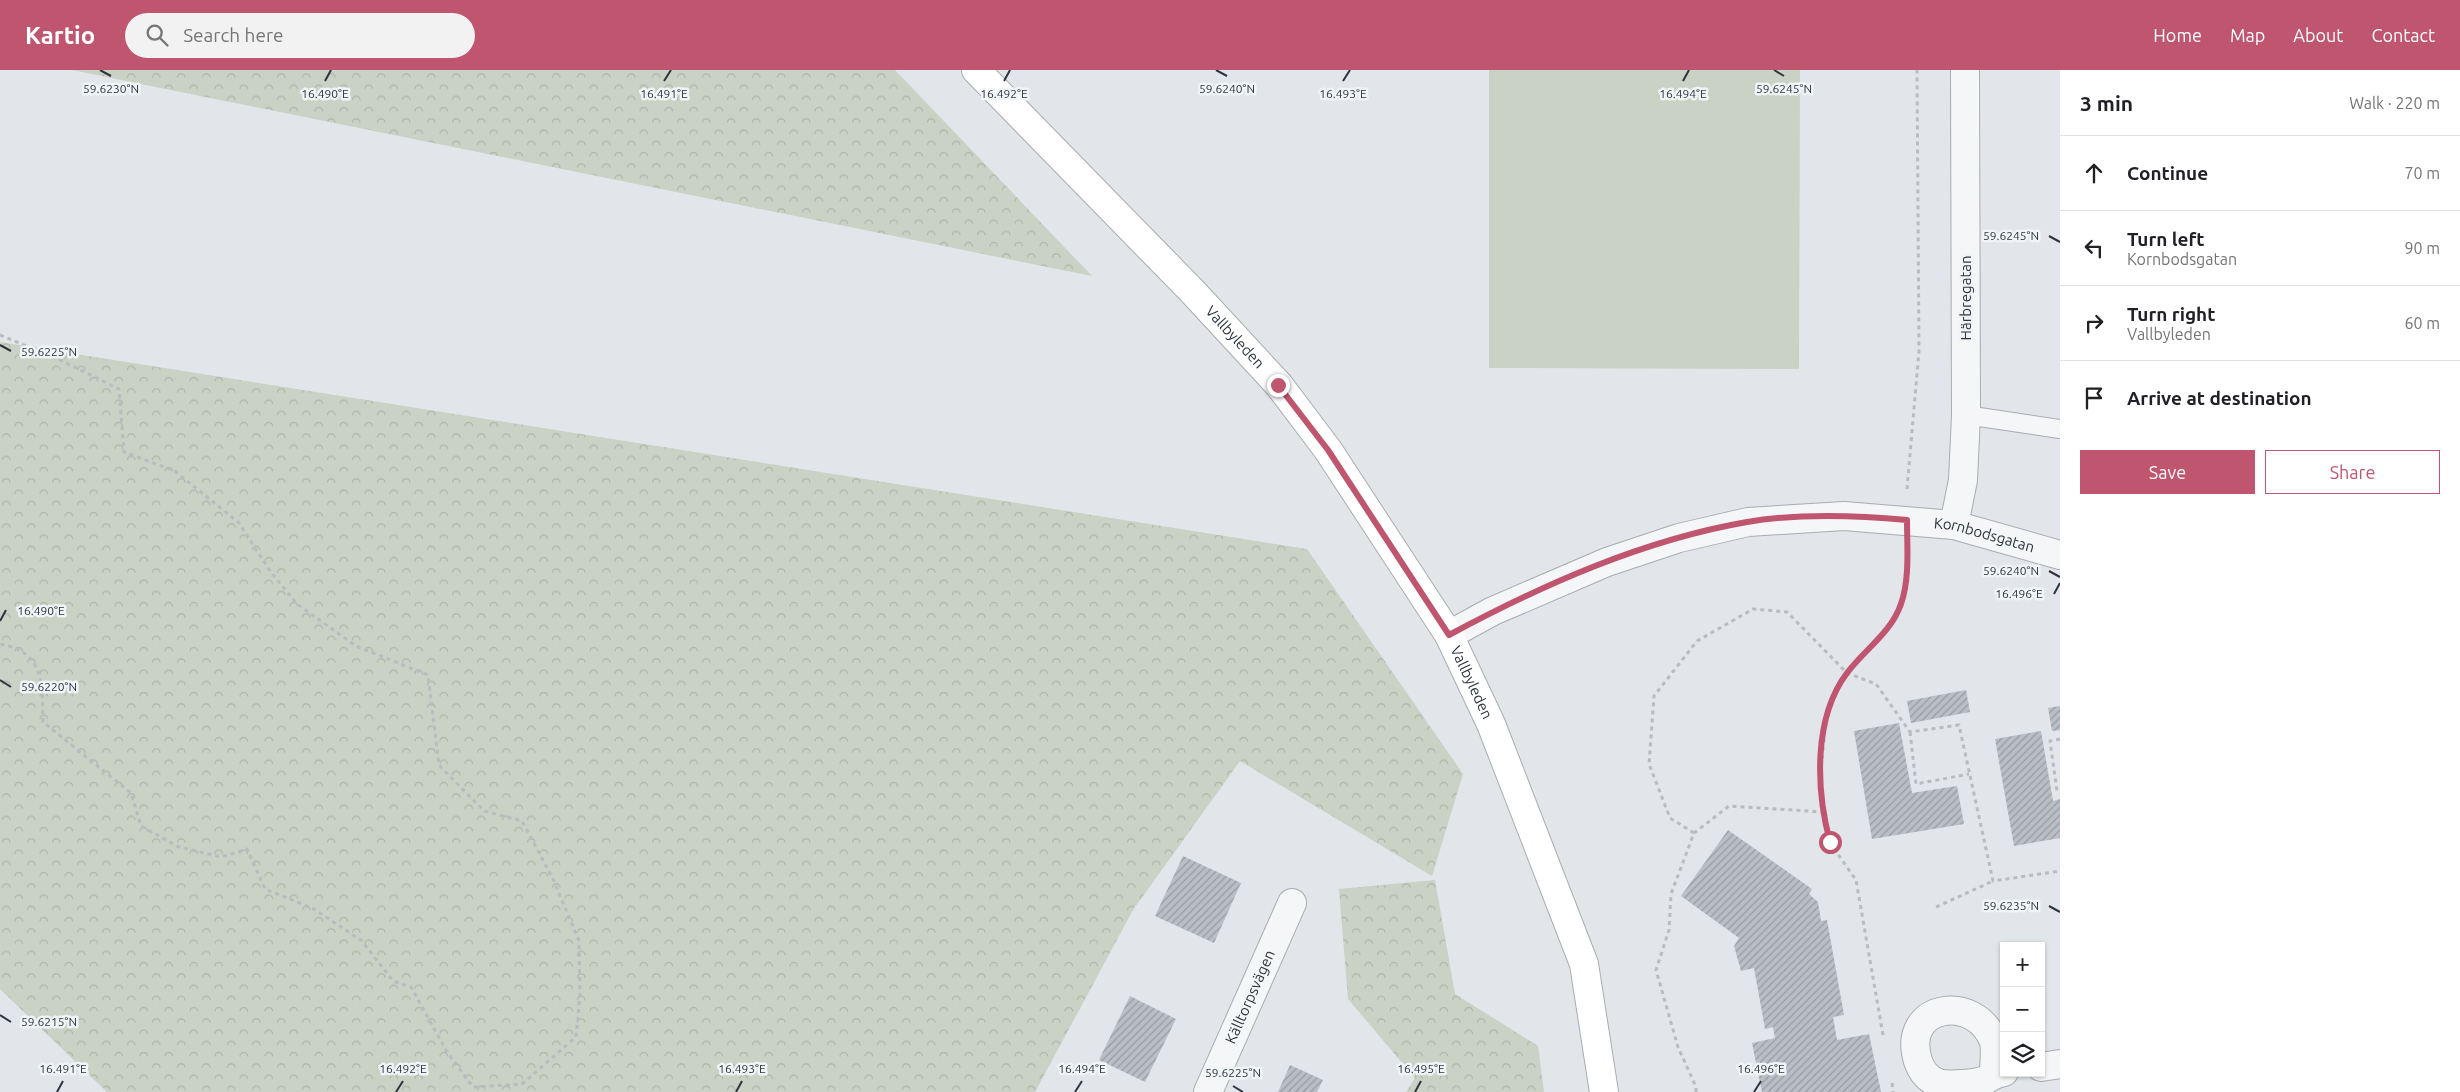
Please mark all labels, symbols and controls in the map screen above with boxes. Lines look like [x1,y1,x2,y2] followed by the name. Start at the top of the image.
[125,13,475,58] search box
[143,21,171,49] icon: search
[25,22,95,49] text: Kartio
[183,24,284,46] text: Search here
[2153,25,2202,45] text: Home
[2230,25,2265,45] text: Map
[2293,25,2343,45] text: About
[2371,25,2435,45] text: Contact
[83,82,139,95] text: 59.6230°N
[1199,82,1255,95] text: 59.6240°N
[1756,82,1812,95] text: 59.6245°N
[301,87,349,100] text: 16.490°E
[640,87,688,100] text: 16.491°E
[980,87,1028,100] text: 16.492°E
[1319,87,1367,100] text: 16.493°E
[1659,87,1707,100] text: 16.494°E
[2080,91,2133,115] text: 3 min
[2349,94,2440,112] text: Walk · 220 m
[2080,159,2108,187] icon: ahead
[2127,162,2208,184] text: Continue
[2404,164,2440,182] text: 70 m
[2127,228,2205,250] text: Turn left
[1983,229,2039,242] text: 59.6245°N
[2080,234,2108,262] icon: left
[2404,239,2440,257] text: 90 m
[2127,250,2237,268] text: Kornbodsgatan
[1957,255,1974,341] street label: Härbregatan
[1202,302,1268,372] street label: Vallbyleden
[2127,303,2215,325] text: Turn right
[2080,309,2108,337] icon: right
[2404,314,2440,332] text: 60 m
[2127,325,2211,343] text: Vallbyleden
[21,345,77,358] text: 59.6225°N
[1267,374,1290,397] route end
[2080,384,2108,412] icon: arrive
[2127,387,2312,409] text: Arrive at destination
[2080,450,2255,494] button: Save
[2265,450,2440,494] button: Share
[1933,514,2037,555] street label: Kornbodsgatan
[1983,564,2039,577] text: 59.6240°N
[1995,587,2043,600] text: 16.496°E
[17,604,65,617] text: 16.490°E
[1447,643,1496,721] street label: Vallbyleden
[21,680,77,693] text: 59.6220°N
[1819,831,1842,854] route start
[1983,899,2039,912] text: 59.6235°N
[2000,942,2045,1077] map controls
[2000,942,2045,987] button: +
[1222,947,1278,1046] street label: Källtorpsvägen
[2000,987,2045,1032] button: −
[21,1015,77,1028] text: 59.6215°N
[2000,1032,2045,1077] button: layers
[39,1062,87,1075] text: 16.491°E
[379,1062,427,1075] text: 16.492°E
[718,1062,766,1075] text: 16.493°E
[1058,1062,1106,1075] text: 16.494°E
[1397,1062,1445,1075] text: 16.495°E
[1737,1062,1785,1075] text: 16.496°E
[1205,1066,1261,1079] text: 59.6225°N

